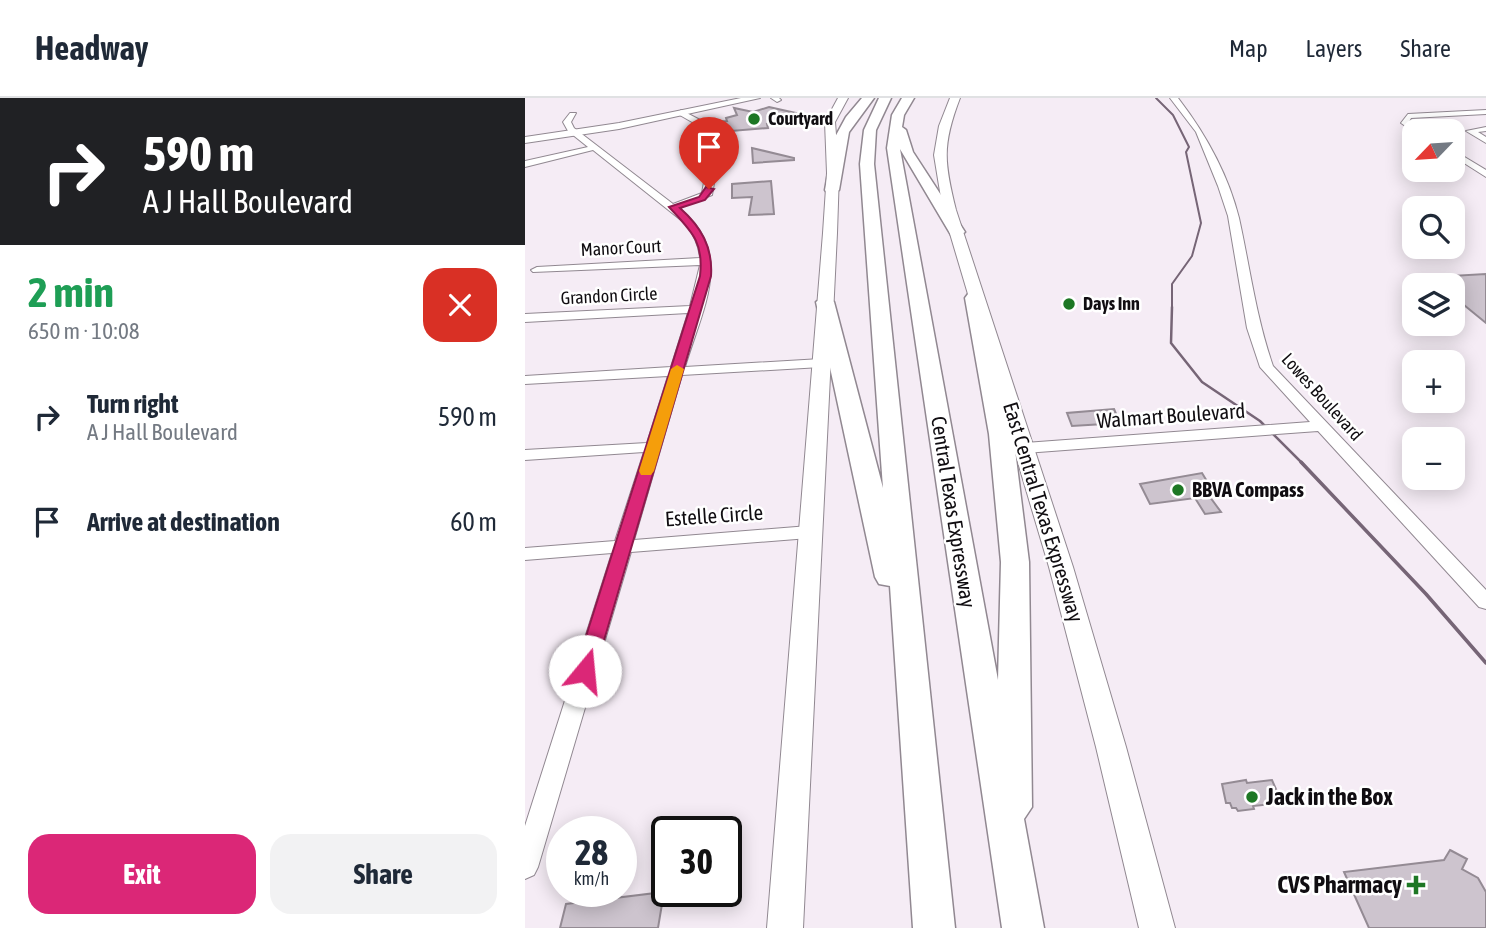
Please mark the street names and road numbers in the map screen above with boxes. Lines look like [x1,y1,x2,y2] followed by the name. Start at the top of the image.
[580,235,662,260] street label: Manor Court
[560,282,658,309] street label: Grandon Circle
[1278,349,1367,445] street label: Lowes Boulevard
[1096,398,1246,432] street label: Walmart Boulevard
[999,399,1089,625] street label: East Central Texas Expressway
[927,414,981,610] street label: Central Texas Expressway
[664,500,764,530] street label: Estelle Circle

